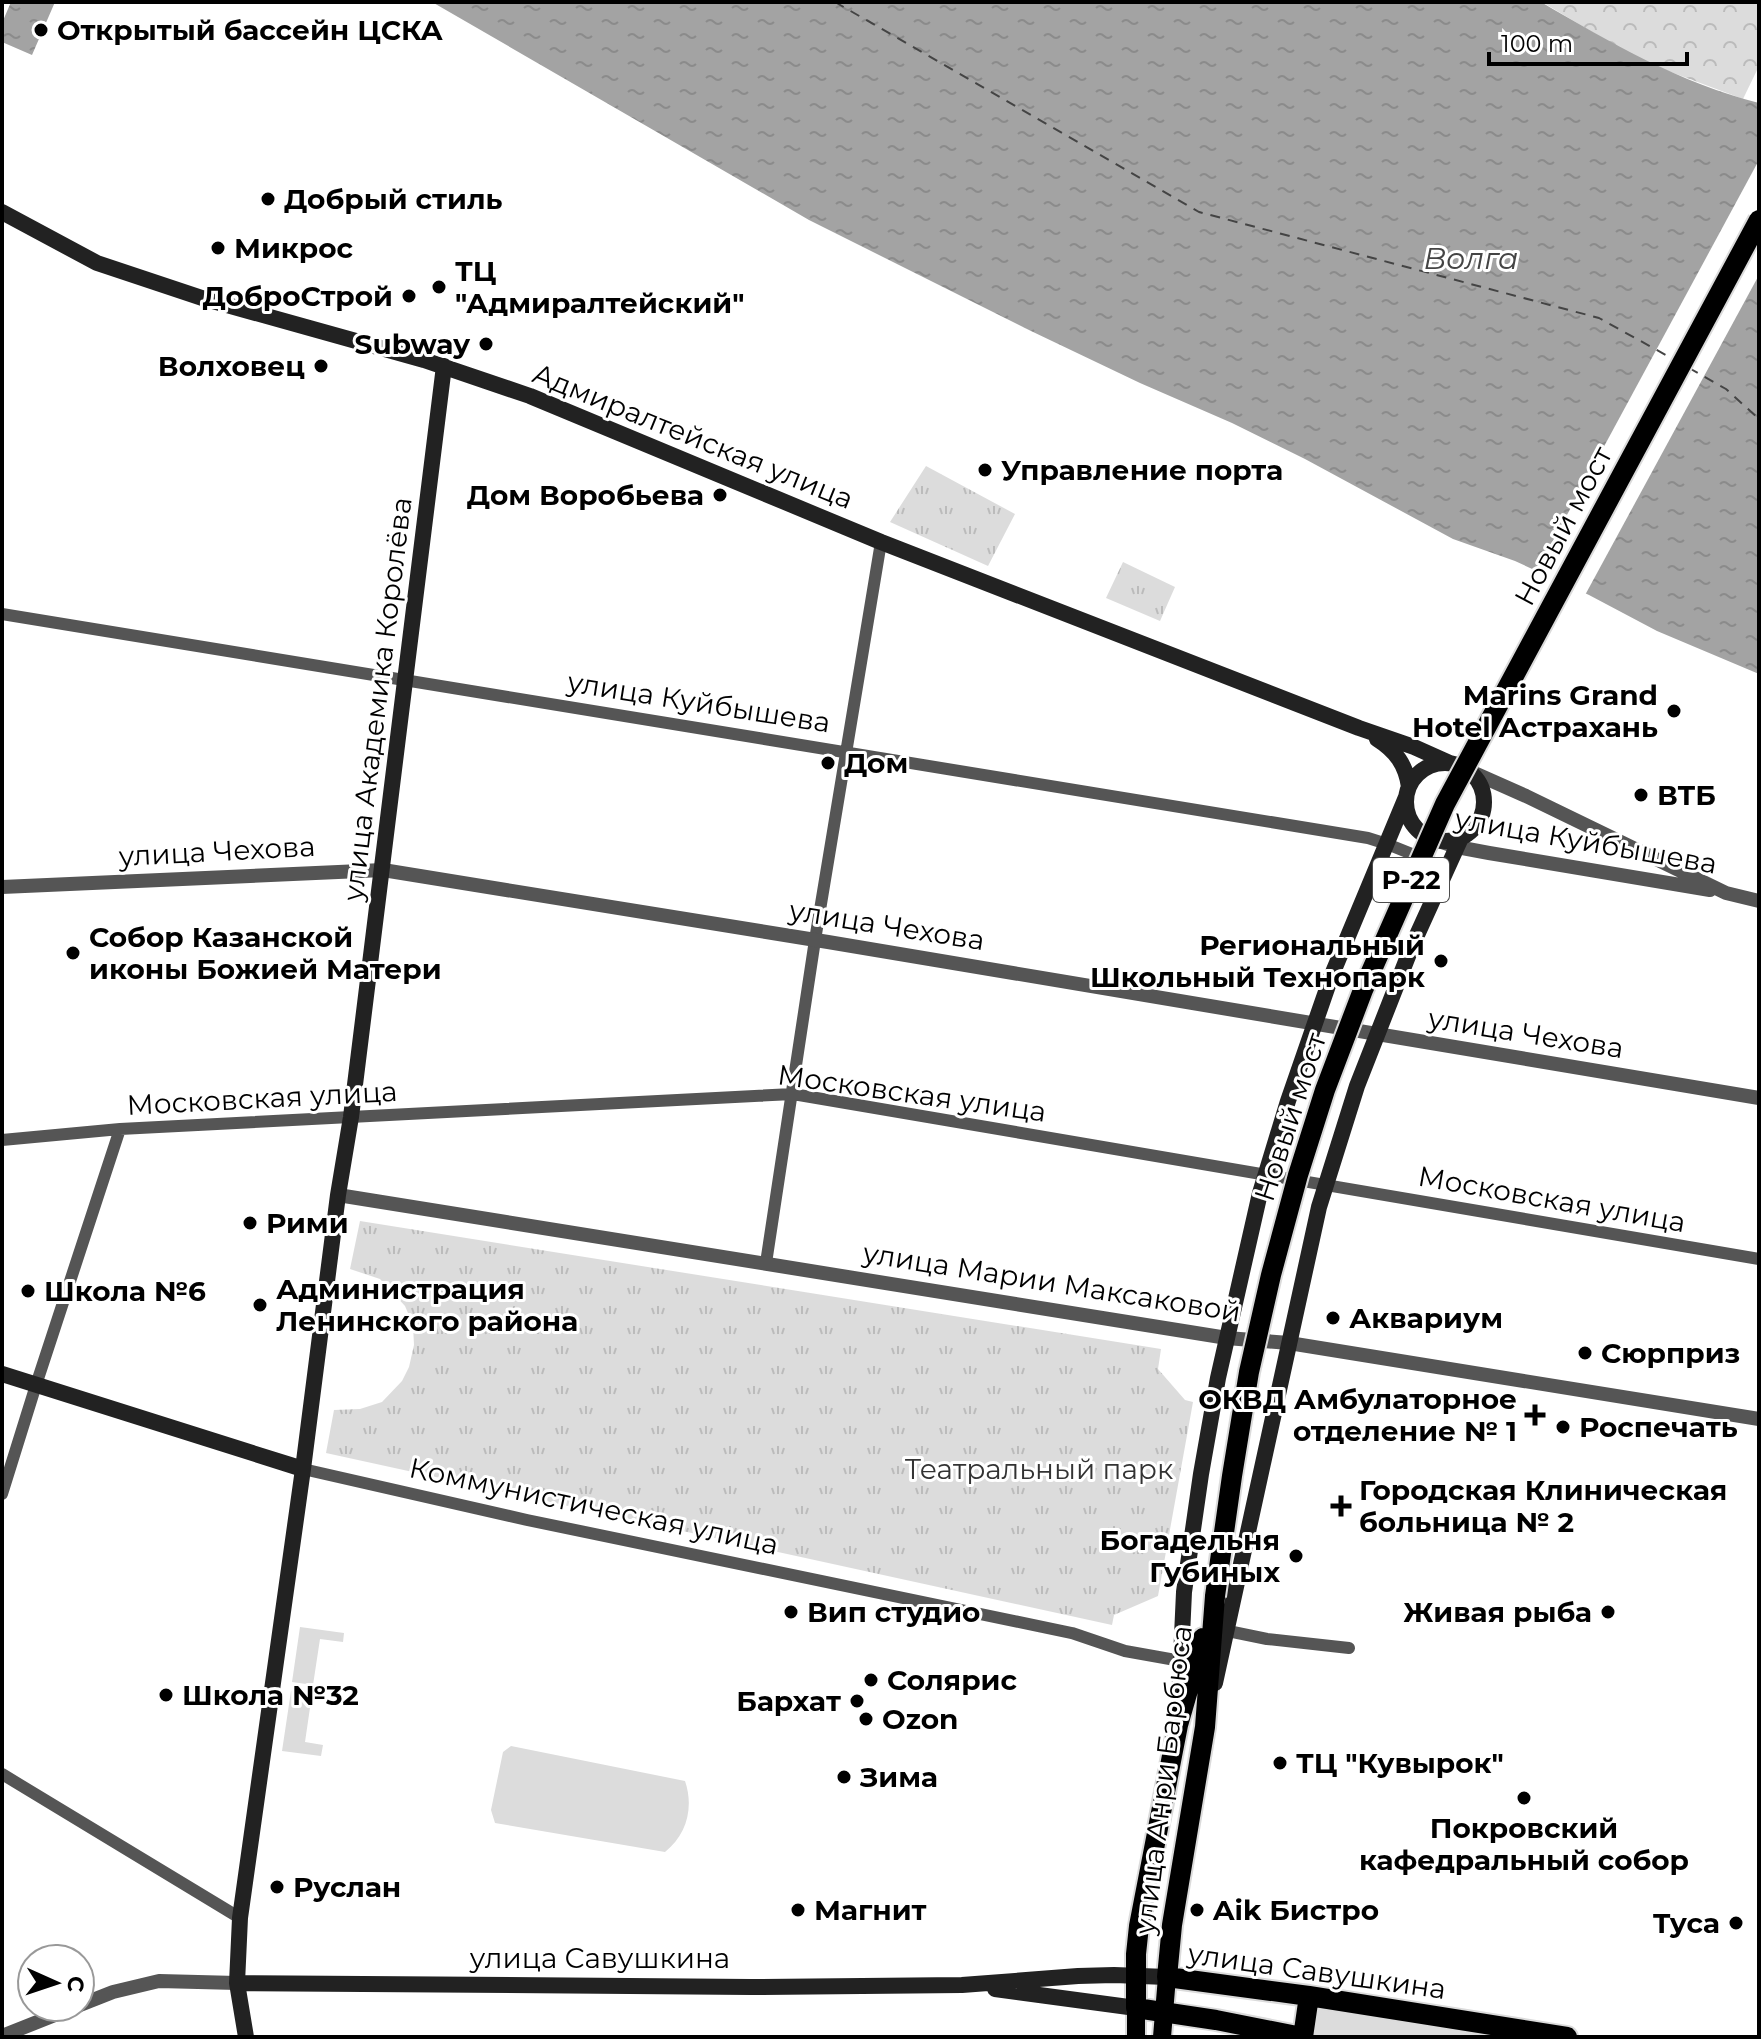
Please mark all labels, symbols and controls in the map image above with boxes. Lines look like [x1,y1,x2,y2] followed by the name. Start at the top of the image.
[57,13,444,47] place label: Открытый бассейн ЦСКА
[1489,16,1687,66] scale bar
[32,21,50,39] marker: Открытый бассейн ЦСКА
[1501,29,1573,58] text: 100 m
[284,182,503,216] place label: Добрый стиль
[259,190,277,208] marker: Добрый стиль
[234,231,354,265] place label: Микрос
[209,239,227,257] marker: Микрос
[1424,240,1519,277] water label: Волга
[455,254,744,320] place label: ТЦ "Адмиралтейский"
[430,278,448,296] marker: ТЦ "Адмиралтейский"
[203,279,393,313] place label: ДоброСтрой
[400,287,418,305] marker: ДоброСтрой
[355,327,470,361] place label: Subway
[477,335,495,353] marker: Subway
[158,349,305,383] place label: Волховец
[528,356,858,516] street label: Адмиралтейская улица
[312,357,330,375] marker: Волховец
[1507,440,1619,611] street label: Новый мост
[1001,453,1283,487] place label: Управление порта
[976,461,994,479] marker: Управление порта
[467,478,704,512] place label: Дом Воробьева
[711,486,729,504] marker: Дом Воробьева
[335,495,419,904] street label: улица Академика Королёва
[564,664,833,740] street label: улица Куйбышева
[1412,678,1658,744] place label: Marins Grand Hotel Астрахань
[1665,702,1683,720] marker: Marins Grand Hotel Астрахань
[844,746,908,780] place label: Дом
[819,754,837,772] marker: Дом
[1657,778,1716,812] place label: ВТБ
[1632,786,1650,804] marker: ВТБ
[1451,801,1720,881] street label: улица Куйбышева
[117,829,316,873] street label: улица Чехова
[1373,858,1449,902] road number: Р-22
[786,893,987,957] street label: улица Чехова
[89,920,442,986] place label: Собор Казанской иконы Божией Матери
[1090,928,1425,994] place label: Региональный Школьный Технопарк
[64,944,82,962] marker: Собор Казанской иконы Божией Матери
[1432,952,1450,970] marker: Региональный Школьный Технопарк
[1425,1001,1626,1065] street label: улица Чехова
[1247,1028,1333,1206] street label: Новый мост
[775,1057,1049,1129] street label: Московская улица
[126,1074,398,1122] street label: Московская улица
[1416,1159,1688,1239] street label: Московская улица
[266,1206,349,1240] place label: Рими
[241,1214,259,1232] marker: Рими
[860,1235,1243,1329] street label: улица Марии Максаковой
[276,1272,578,1338] place label: Администрация Ленинского района
[44,1274,206,1308] place label: Школа №6
[19,1282,37,1300] marker: Школа №6
[251,1296,269,1314] marker: Администрация Ленинского района
[1349,1301,1503,1335] place label: Аквариум
[1324,1309,1342,1327] marker: Аквариум
[1601,1336,1740,1370] place label: Сюрприз
[1576,1344,1594,1362] marker: Сюрприз
[1198,1382,1517,1448] place label: ОКВД Амбулаторное отделение № 1
[1524,1404,1546,1426] marker: ОКВД Амбулаторное отделение № 1
[1579,1410,1738,1444] place label: Роспечать
[1554,1418,1572,1436] marker: Роспечать
[406,1450,782,1562] street label: Коммунистическая улица
[905,1452,1173,1486] park label: Театральный парк
[1359,1473,1727,1539] place label: Городская Клиническая больница № 2
[1330,1495,1352,1517] marker: Городская Клиническая больница № 2
[1100,1523,1280,1589] place label: Богадельня Губиных
[1287,1547,1305,1565] marker: Богадельня Губиных
[807,1595,980,1629] place label: Вип студио
[1403,1595,1592,1629] place label: Живая рыба
[782,1603,800,1621] marker: Вип студио
[1599,1603,1617,1621] marker: Живая рыба
[1127,1624,1199,1937] street label: улица Анри Барбюса
[887,1663,1017,1697] place label: Солярис
[862,1671,880,1689] marker: Солярис
[182,1678,359,1712] place label: Школа №32
[736,1684,841,1718] place label: Бархат
[157,1686,175,1704] marker: Школа №32
[848,1692,866,1710] marker: Бархат
[882,1702,958,1736] place label: Ozon
[857,1710,875,1728] marker: Ozon
[1296,1746,1504,1780] place label: ТЦ "Кувырок"
[1271,1754,1289,1772] marker: ТЦ "Кувырок"
[859,1760,938,1794] place label: Зима
[835,1768,853,1786] marker: Зима
[1515,1789,1533,1807] marker: Покровский кафедральный собор
[1359,1811,1689,1877] place label: Покровский кафедральный собор
[293,1870,401,1904] place label: Руслан
[268,1878,286,1896] marker: Руслан
[814,1893,927,1927] place label: Магнит
[1212,1893,1379,1927] place label: Aik Бистро
[789,1901,807,1919] marker: Магнит
[1188,1901,1206,1919] marker: Aik Бистро
[1653,1906,1720,1940] place label: Туса
[1727,1914,1745,1932] marker: Туса
[1185,1936,1448,2006] street label: улица Савушкина
[469,1941,730,1975] street label: улица Савушкина
[16,1943,96,2023] north arrow
[62,1975,89,1993] text: С

